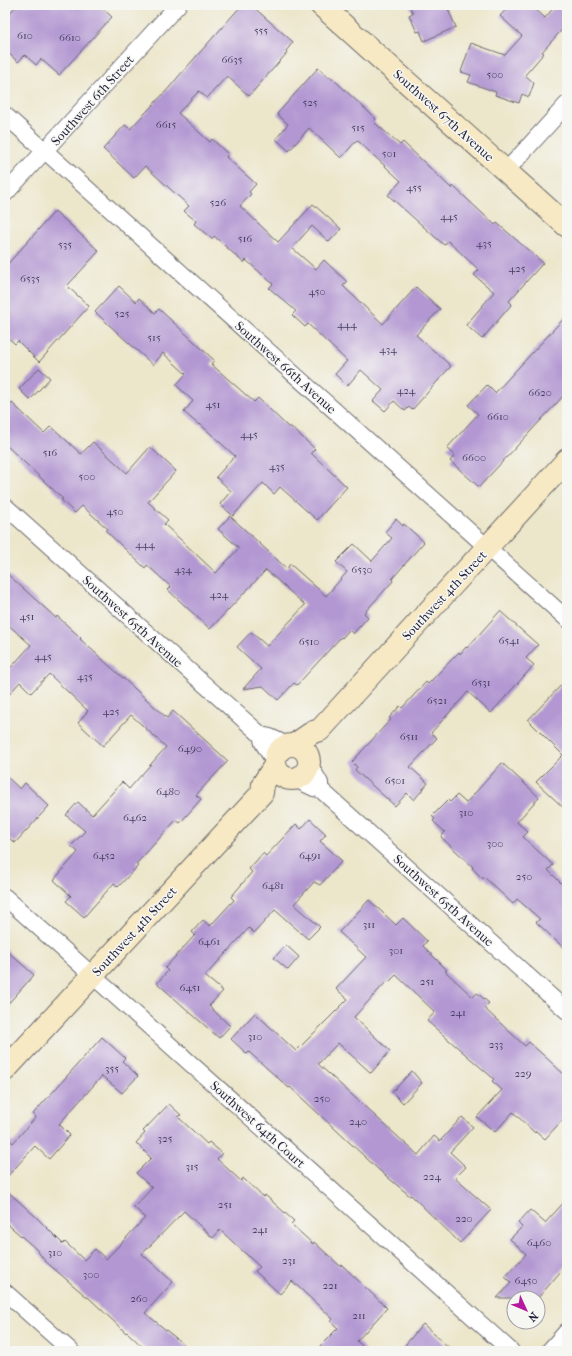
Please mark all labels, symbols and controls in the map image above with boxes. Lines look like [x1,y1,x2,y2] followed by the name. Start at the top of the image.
[254,24,268,37] house number: 555
[17,29,33,42] house number: 610
[59,31,81,44] house number: 6610
[48,52,137,149] street label: Southwest 6th Street
[221,53,243,66] house number: 6635
[390,66,497,165] street label: Southwest 67th Avenue
[487,68,503,81] house number: 500
[302,96,318,109] house number: 525
[156,118,176,131] house number: 6615
[351,121,365,134] house number: 515
[382,147,396,160] house number: 501
[406,181,422,194] house number: 455
[210,196,226,209] house number: 526
[440,210,458,223] house number: 445
[238,232,252,245] house number: 516
[476,237,492,250] house number: 435
[58,238,72,251] house number: 535
[509,262,526,275] house number: 425
[20,272,40,285] house number: 6535
[309,285,326,298] house number: 450
[114,307,130,320] house number: 525
[232,318,340,417] street label: Southwest 66th Avenue
[337,318,357,331] house number: 444
[147,331,161,344] house number: 515
[379,343,397,356] house number: 434
[397,384,416,397] house number: 424
[528,386,552,399] house number: 6620
[206,398,221,411] house number: 451
[487,410,509,423] house number: 6610
[240,428,258,441] house number: 445
[43,446,57,459] house number: 516
[462,451,486,464] house number: 6600
[269,460,285,473] house number: 435
[79,470,95,483] house number: 500
[107,505,124,518] house number: 450
[135,538,155,551] house number: 444
[399,547,490,643] street label: Southwest 4th Street
[174,563,192,576] house number: 434
[351,563,373,576] house number: 6530
[79,572,186,671] street label: Southwest 65th Avenue
[210,588,229,601] house number: 424
[20,610,35,623] house number: 451
[498,634,520,647] house number: 6541
[299,635,319,648] house number: 6510
[34,650,52,663] house number: 445
[77,670,93,683] house number: 435
[471,676,491,689] house number: 6531
[427,694,447,707] house number: 6521
[103,705,120,718] house number: 425
[400,730,418,743] house number: 6511
[178,742,202,755] house number: 6490
[385,774,405,787] house number: 6501
[156,785,180,798] house number: 6480
[459,806,473,819] house number: 310
[123,811,147,824] house number: 6462
[487,837,503,850] house number: 300
[93,849,116,862] house number: 6452
[299,849,321,862] house number: 6491
[390,851,497,950] street label: Southwest 65th Avenue
[516,870,532,883] house number: 250
[262,879,284,892] house number: 6481
[89,883,180,979] street label: Southwest 4th Street
[363,918,375,931] house number: 311
[198,935,220,948] house number: 6461
[389,944,403,957] house number: 301
[420,975,434,988] house number: 251
[180,981,200,994] house number: 6451
[450,1006,466,1019] house number: 241
[248,1030,262,1043] house number: 310
[489,1038,503,1051] house number: 233
[105,1062,119,1075] house number: 355
[514,1067,532,1080] house number: 229
[207,1078,308,1171] street label: Southwest 64th Court
[314,1092,330,1105] house number: 250
[349,1115,367,1128] house number: 240
[158,1132,173,1145] house number: 325
[185,1160,199,1173] house number: 315
[423,1170,441,1183] house number: 224
[218,1198,232,1211] house number: 251
[455,1212,473,1225] house number: 220
[252,1223,268,1236] house number: 241
[527,1236,551,1249] house number: 6460
[48,1246,62,1259] house number: 310
[282,1254,296,1267] house number: 231
[83,1268,99,1281] house number: 300
[515,1274,537,1287] house number: 6450
[322,1279,338,1292] house number: 221
[506,1290,546,1330] north arrow
[130,1292,148,1305] house number: 260
[352,1309,366,1322] house number: 211
[525,1309,540,1325] text: N

